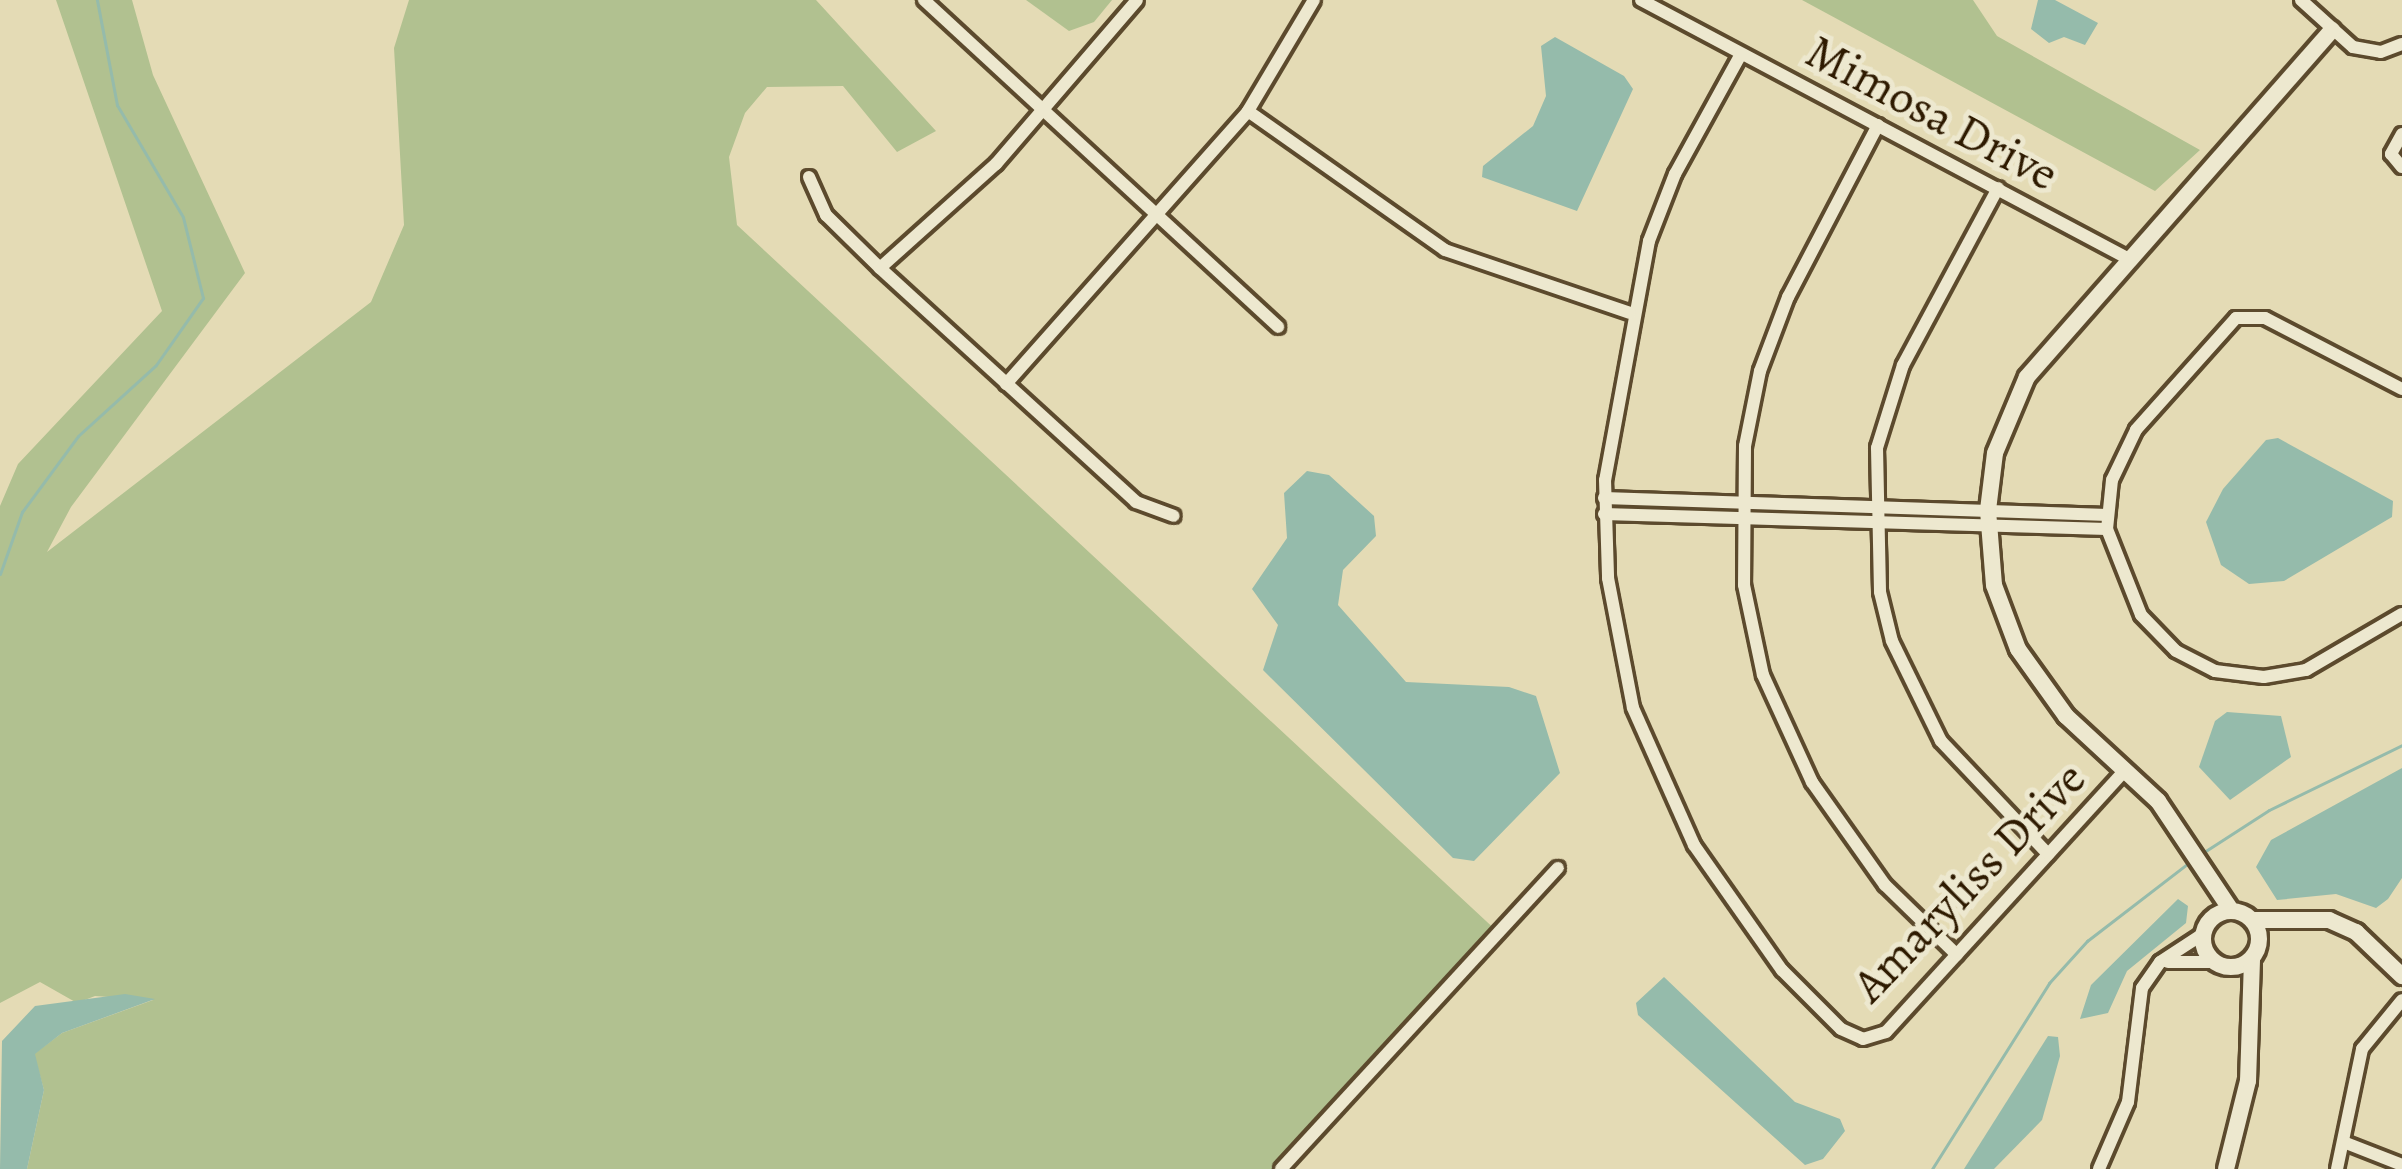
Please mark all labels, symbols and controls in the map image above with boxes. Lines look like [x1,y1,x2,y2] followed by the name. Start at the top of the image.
[1796,23,2068,203] street label: Mimosa Drive
[1840,750,2098,1014] street label: Amaryliss Drive

